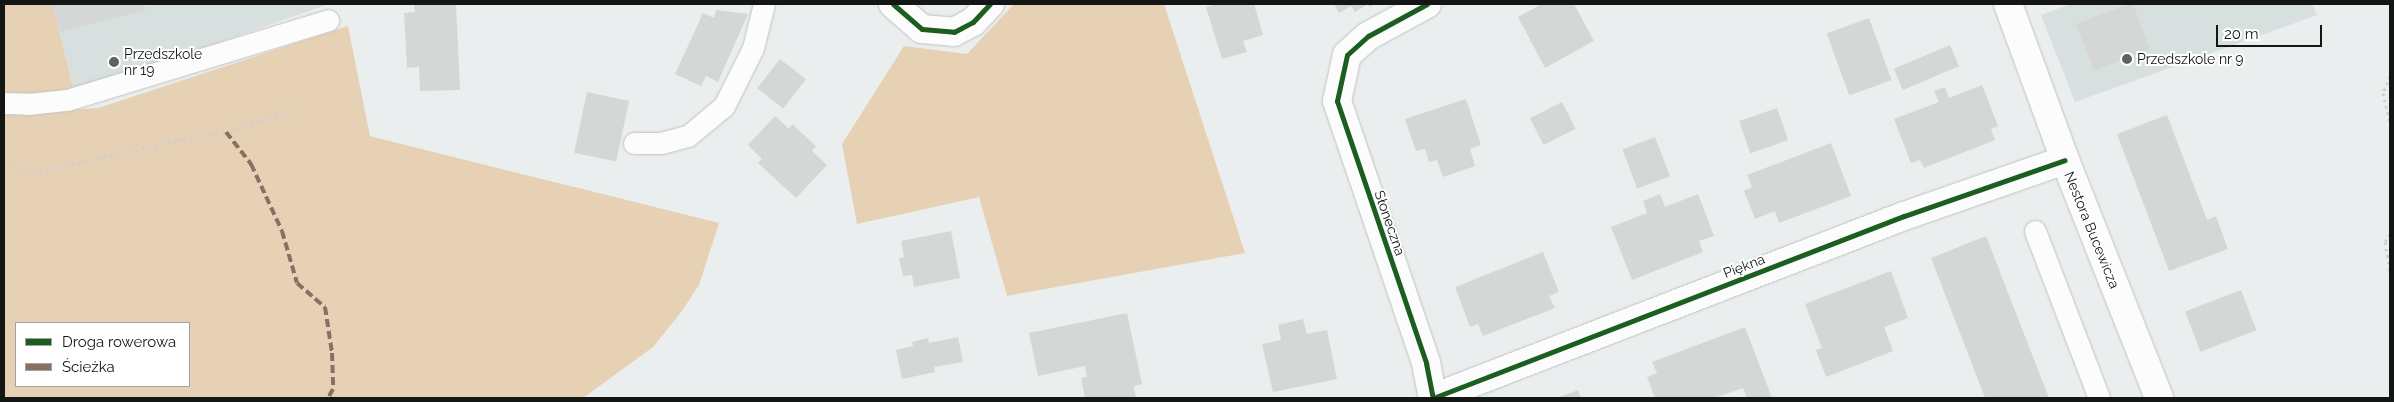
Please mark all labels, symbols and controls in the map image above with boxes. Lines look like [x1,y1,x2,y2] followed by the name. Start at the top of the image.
[2219,15,2325,47] scale bar
[2224,25,2259,43] text: 20 m
[124,46,202,78] place label: Przedszkole nr 19
[2137,51,2244,67] place label: Przedszkole nr 9
[2121,53,2133,65] marker: Przedszkole nr 9
[108,56,120,68] marker: Przedszkole nr 19
[2061,169,2123,291] street label: Nestora Bucewicza
[1371,188,1409,258] street label: Słoneczna
[1721,250,1767,282] street label: Piękna
[15,322,190,387] legend
[62,333,176,351] text: Droga rowerowa
[62,358,115,376] text: Ścieżka

